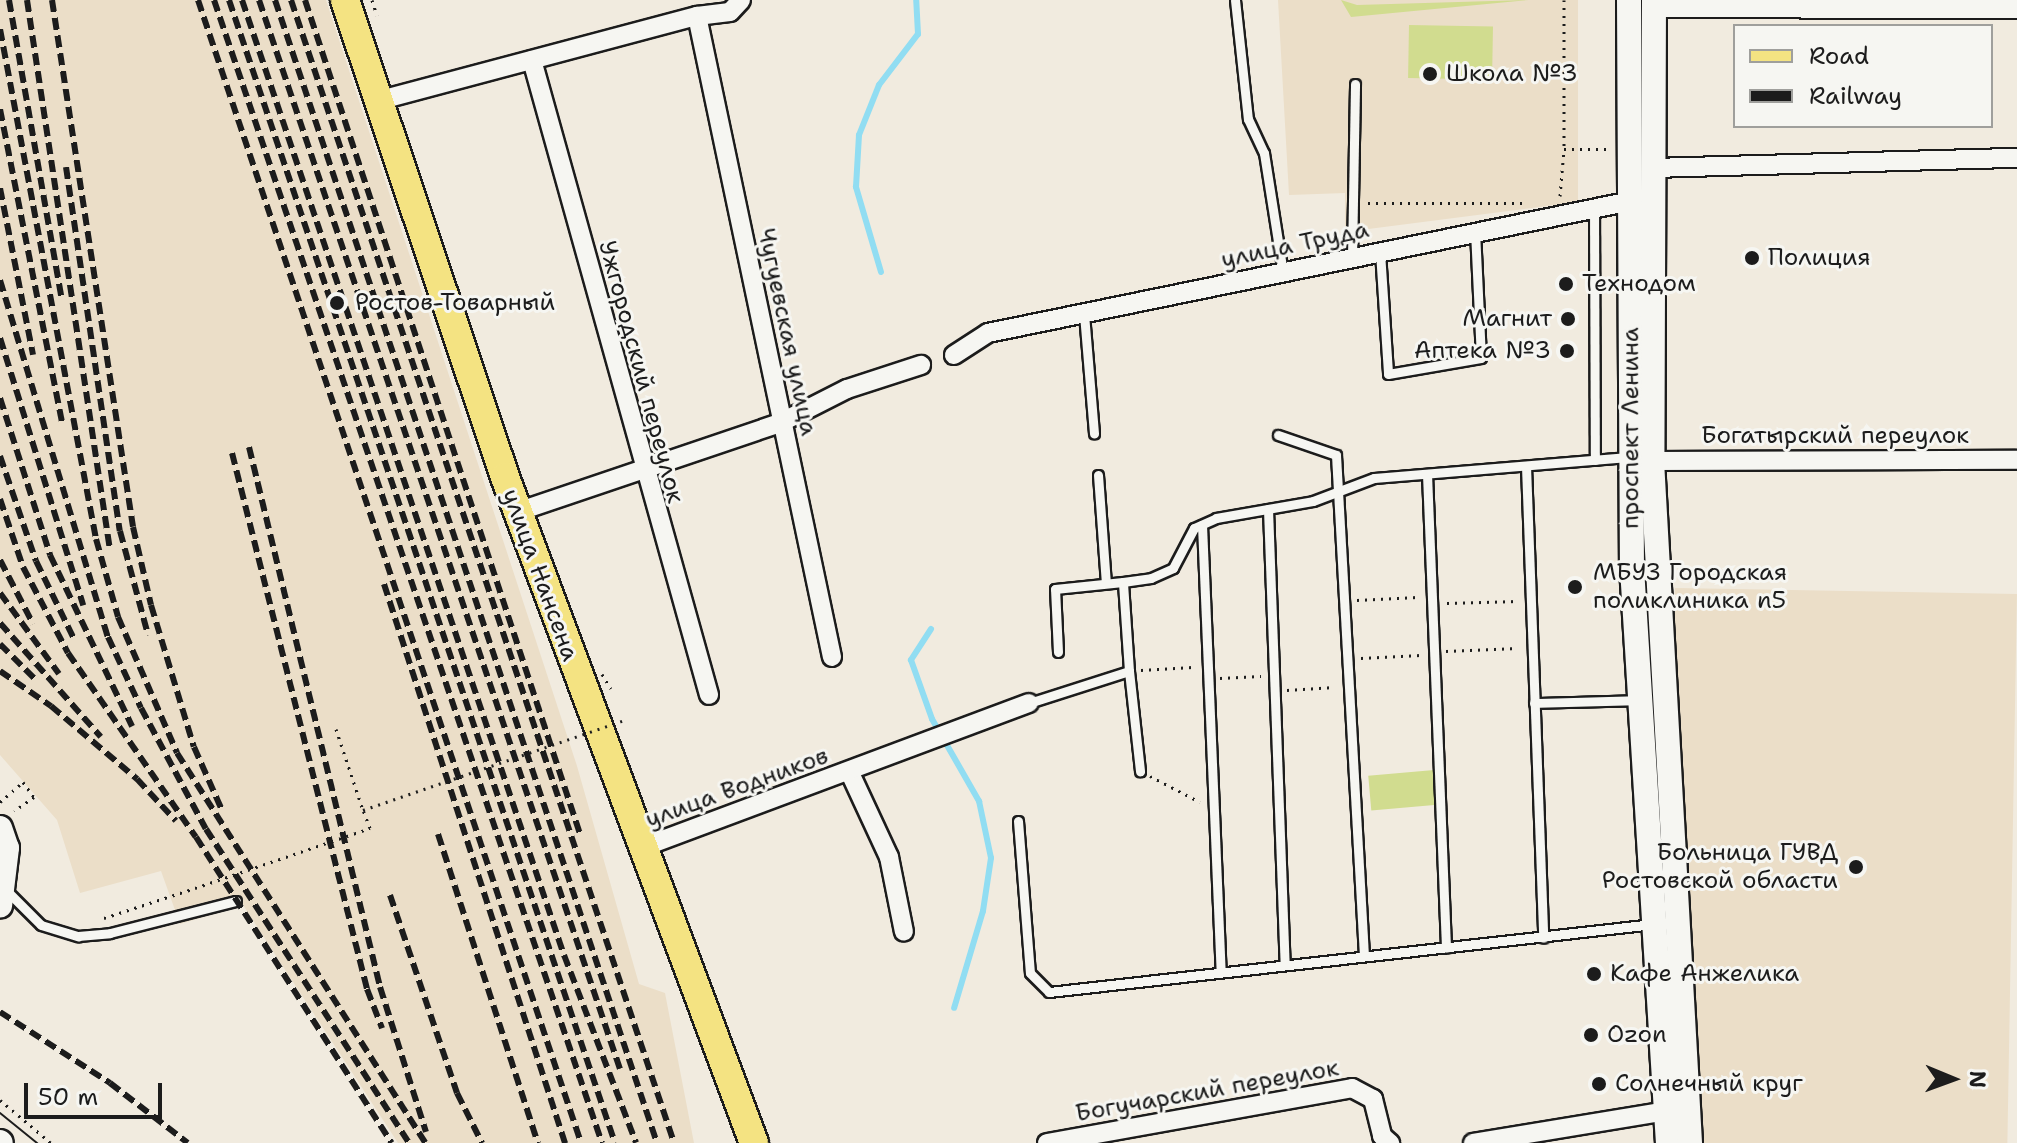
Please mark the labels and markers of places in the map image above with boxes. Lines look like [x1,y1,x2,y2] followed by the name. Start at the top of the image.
[1446,60,1578,88] place label: Школа №3
[1421,65,1439,83] marker: Школа №3
[1768,244,1871,272] place label: Полиция
[1743,249,1761,267] marker: Полиция
[1582,270,1696,298] place label: Технодом
[1557,275,1575,293] marker: Технодом
[355,289,555,317] place label: Ростов-Товарный
[326,292,348,314] marker: Ростов-Товарный
[1463,305,1552,333] place label: Магнит
[1559,310,1577,328] marker: Магнит
[1414,337,1551,365] place label: Аптека №3
[1558,342,1576,360] marker: Аптека №3
[1593,559,1787,615] place label: МБУЗ Городская поликлиника n5
[1564,576,1586,598] marker: МБУЗ Городская поликлиника n5
[1602,839,1838,895] place label: Больница ГУВД Ростовской области
[1845,856,1867,878] marker: Больница ГУВД Ростовской области
[1610,960,1799,988] place label: Кафе Анжелика
[1585,965,1603,983] marker: Кафе Анжелика
[1607,1021,1667,1049] place label: Ozon
[1582,1026,1600,1044] marker: Ozon
[1615,1070,1803,1098] place label: Солнечный круг
[1590,1075,1608,1093] marker: Солнечный круг

